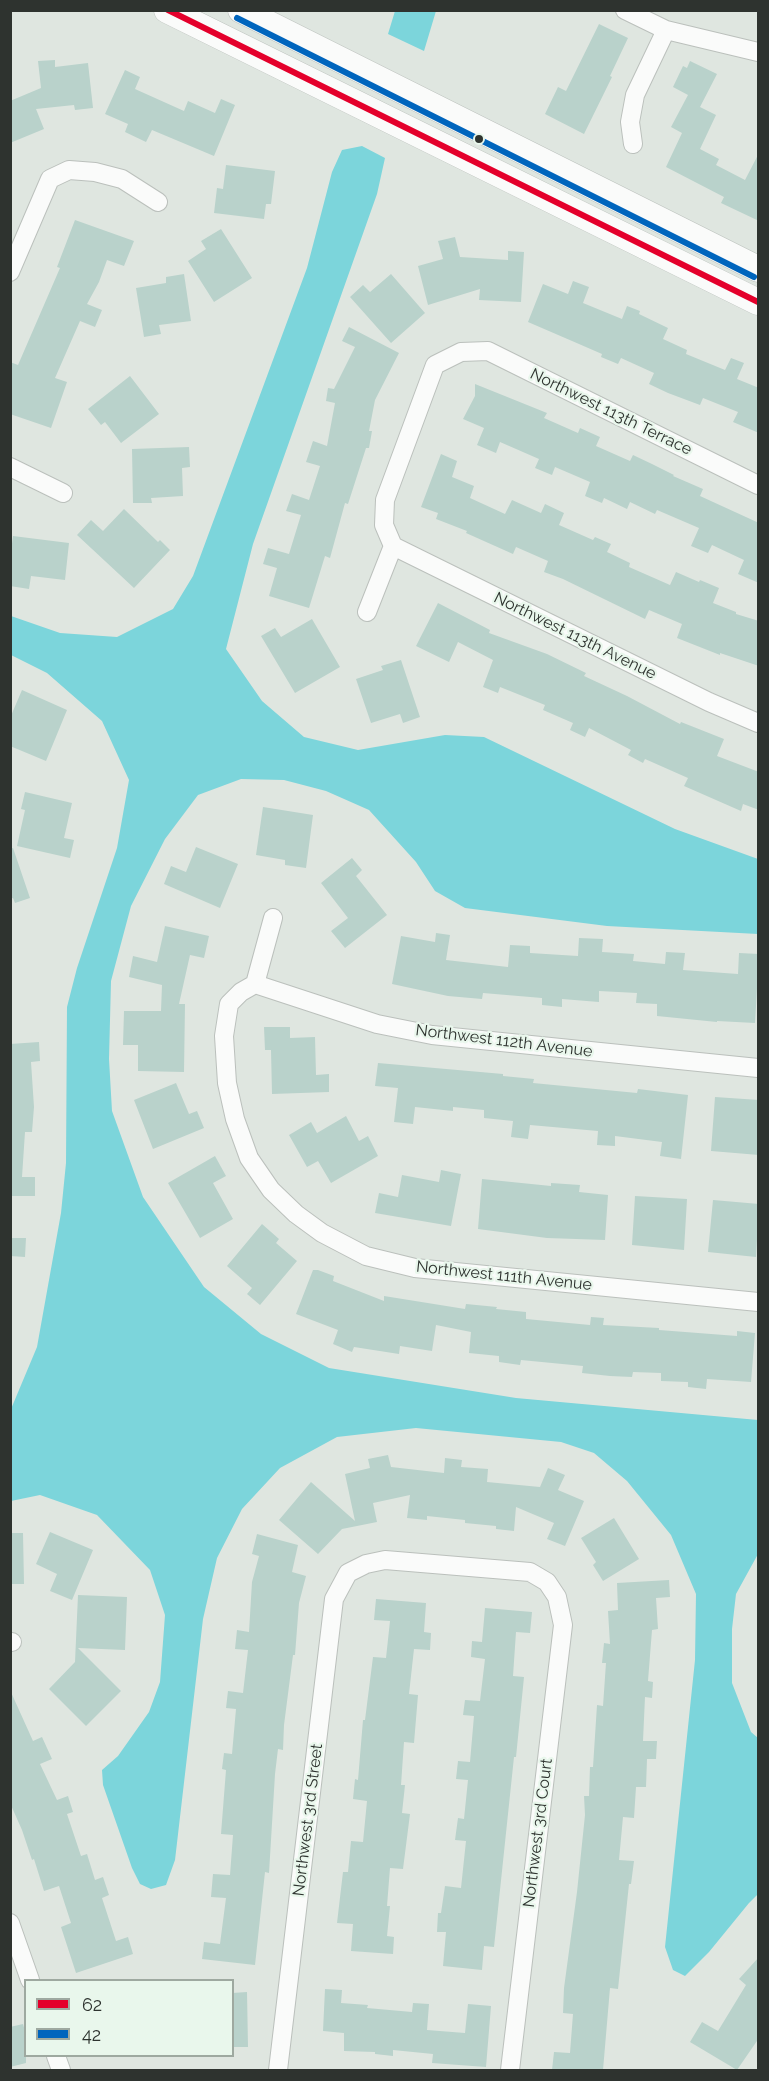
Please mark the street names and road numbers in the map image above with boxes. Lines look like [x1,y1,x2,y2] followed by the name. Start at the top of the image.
[527,364,695,460] street label: Northwest 113th Terrace
[491,588,659,684] street label: Northwest 113th Avenue
[414,1021,594,1061] street label: Northwest 112th Avenue
[415,1257,593,1295] street label: Northwest 111th Avenue
[289,1743,327,1897] street label: Northwest 3rd Street
[519,1757,557,1909] street label: Northwest 3rd Court

